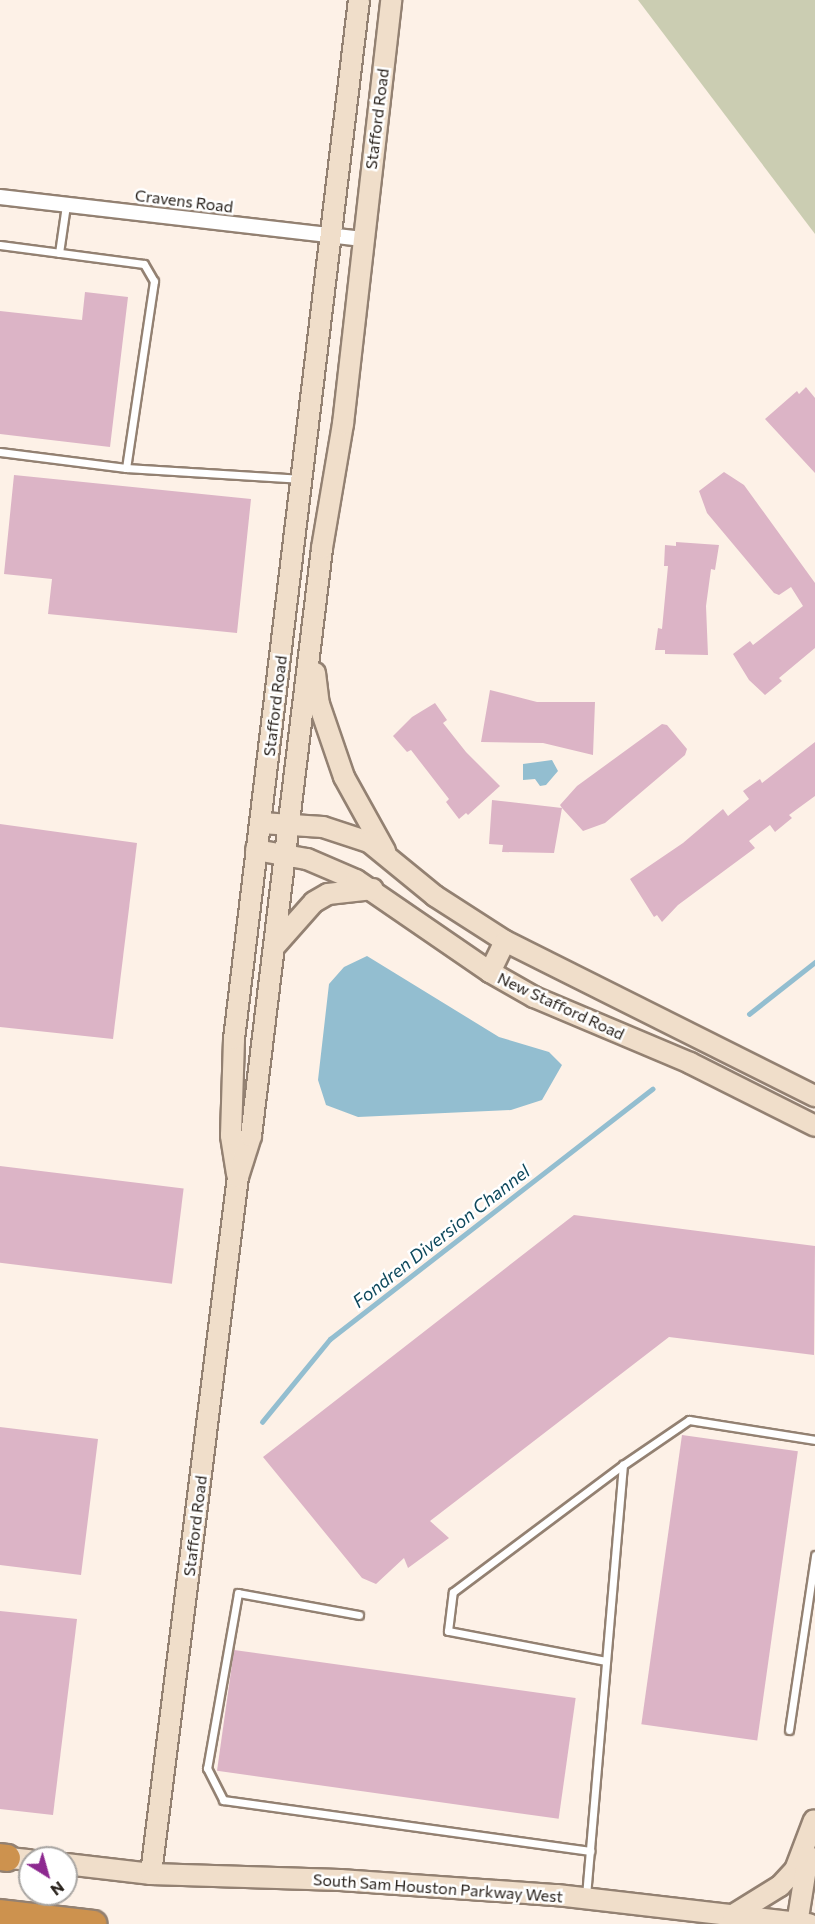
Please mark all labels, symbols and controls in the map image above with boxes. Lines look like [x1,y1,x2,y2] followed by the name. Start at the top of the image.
[361,68,393,170] street label: Stafford Road
[134,185,234,217] street label: Cravens Road
[259,655,291,757] street label: Stafford Road
[495,968,627,1044] street label: New Stafford Road
[348,1160,534,1312] water label: Fondren Diversion Channel
[179,1475,211,1577] street label: Stafford Road
[18,1846,78,1906] north arrow
[312,1870,564,1906] street label: South Sam Houston Parkway West
[47,1878,68,1900] text: N

